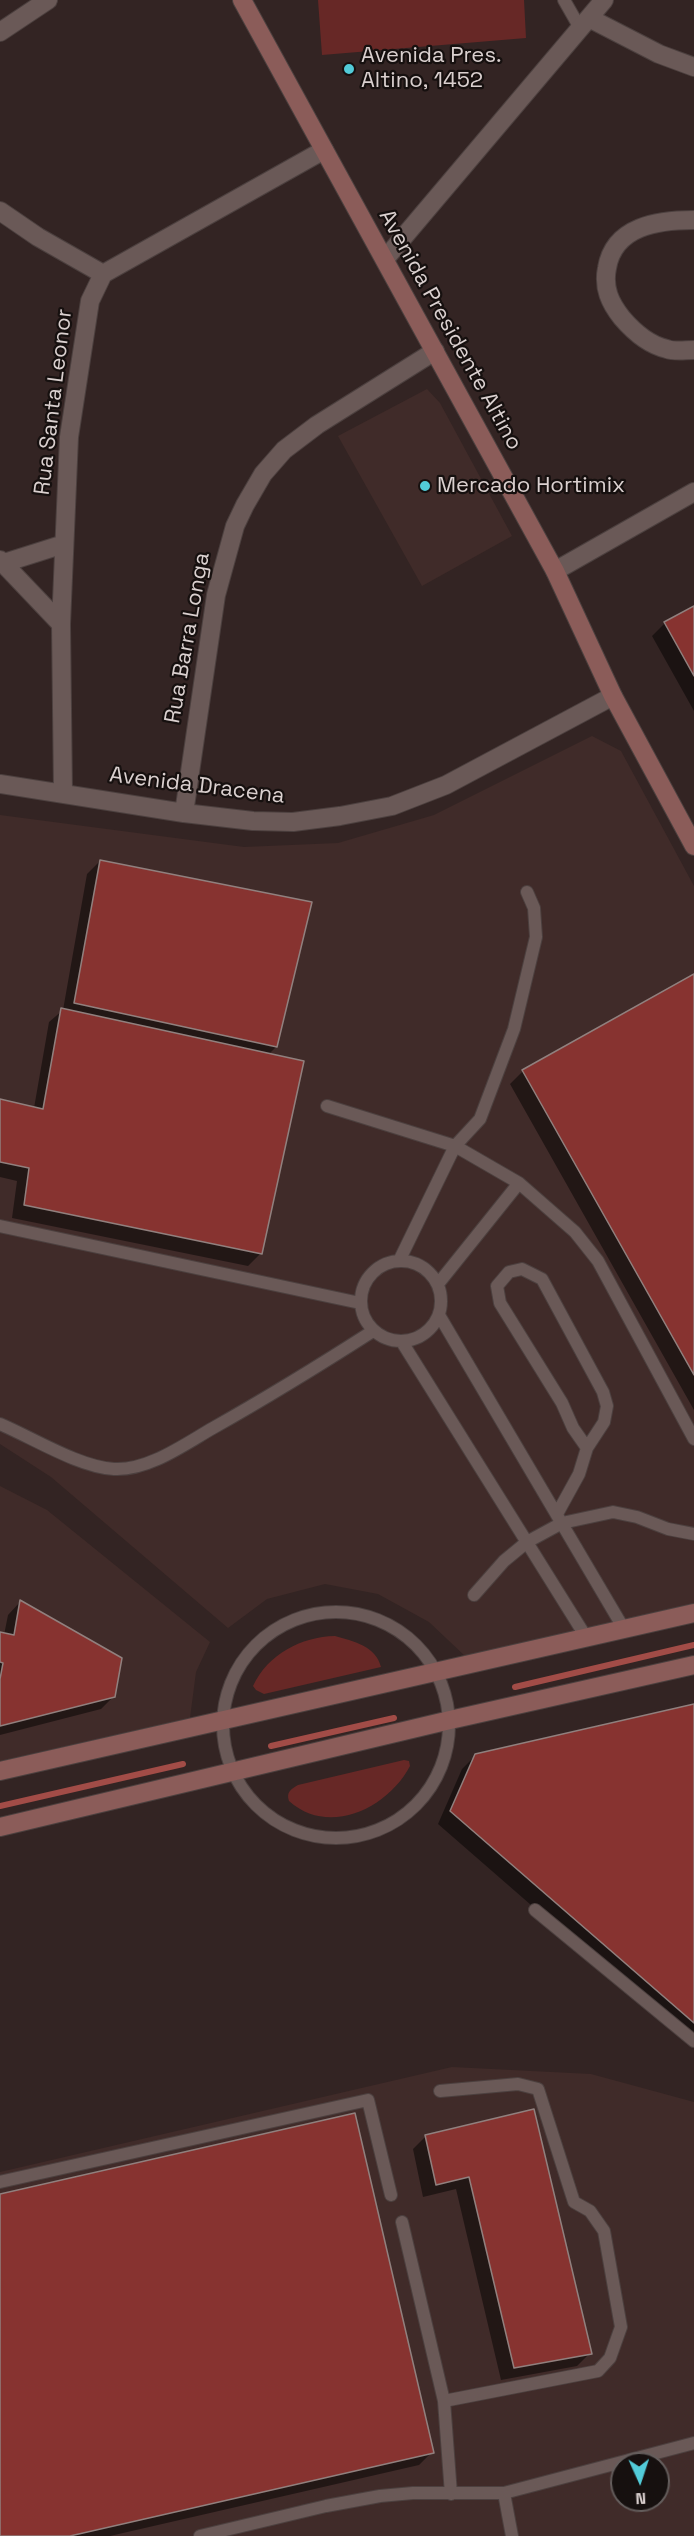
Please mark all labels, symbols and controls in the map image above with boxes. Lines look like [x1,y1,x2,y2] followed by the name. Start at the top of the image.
[361,43,502,94] place label: Avenida Pres. Altino, 1452
[342,62,356,76] marker: Avenida Pres. Altino, 1452
[373,205,527,455] street label: Avenida Presidente Altino
[29,307,79,497] street label: Rua Santa Leonor
[437,473,625,499] place label: Mercado Hortimix
[418,479,432,493] marker: Mercado Hortimix
[160,550,216,726] street label: Rua Barra Longa
[108,762,286,810] street label: Avenida Dracena
[610,2452,670,2512] north arrow
[635,2488,647,2509] text: N

